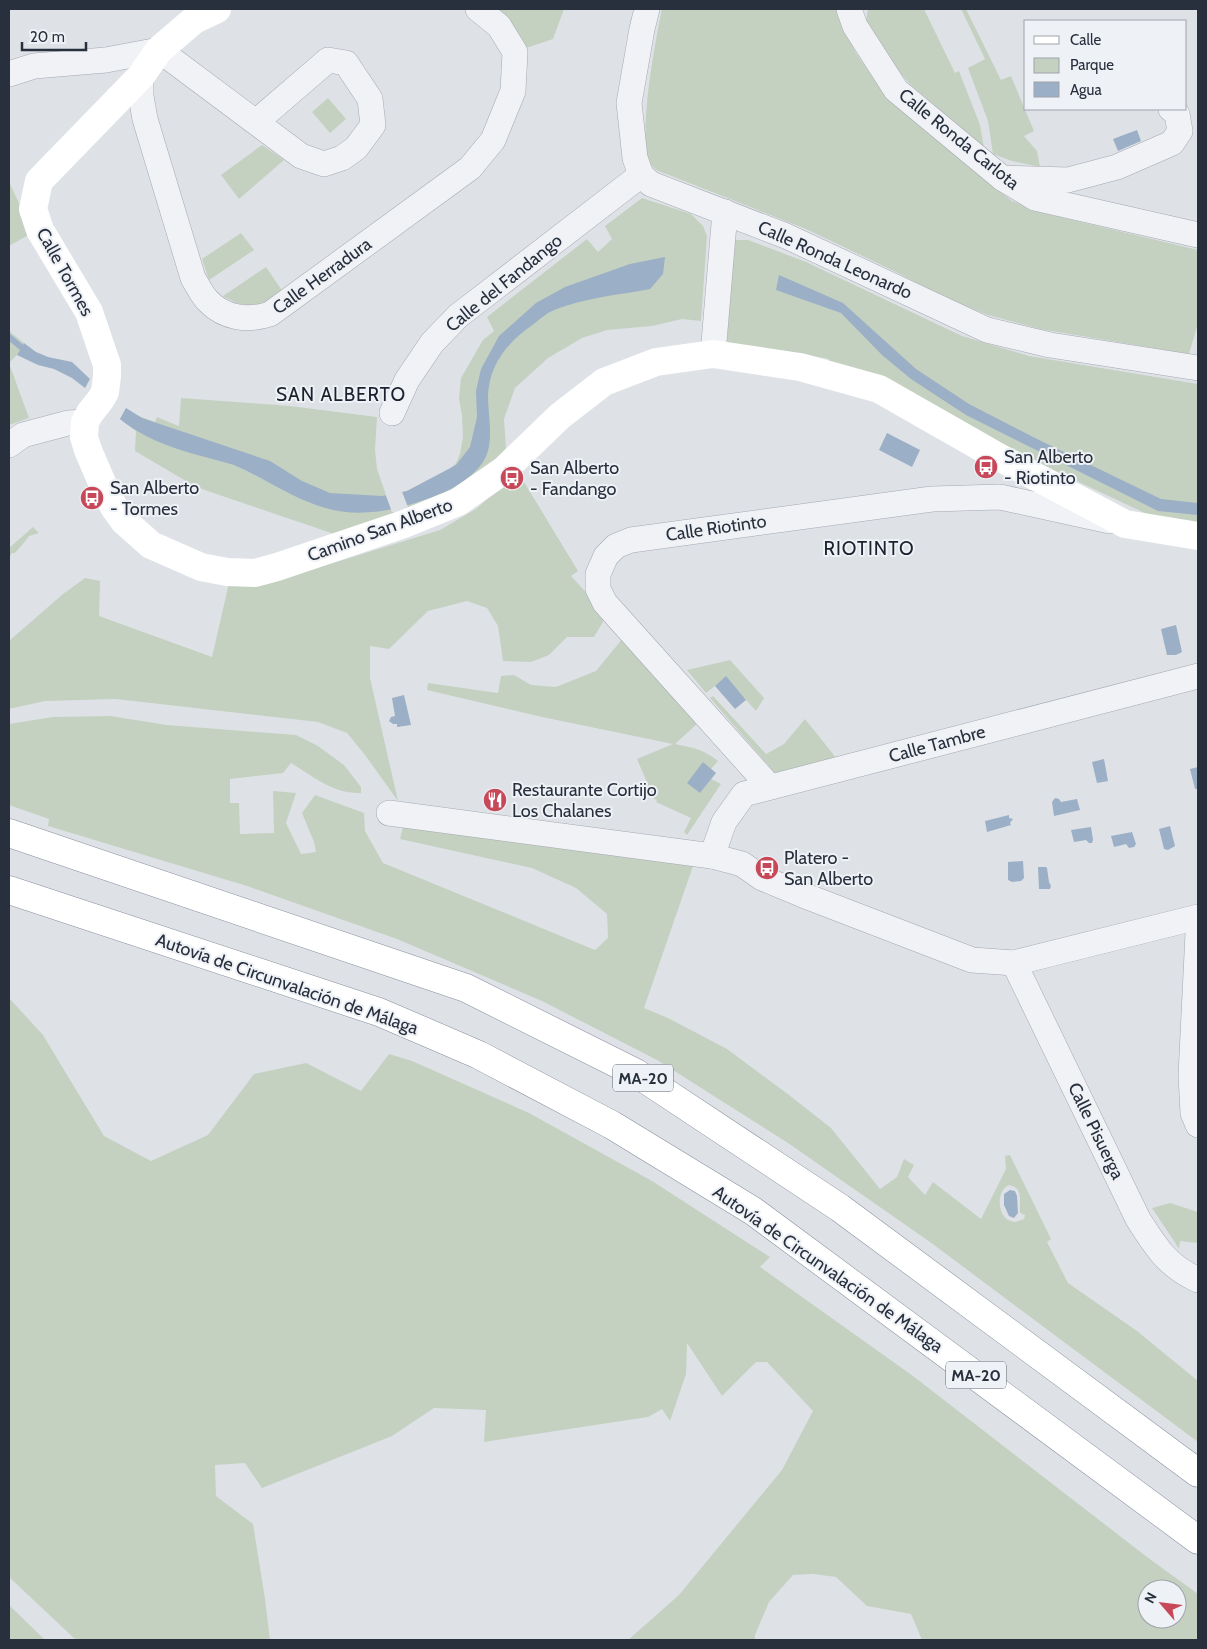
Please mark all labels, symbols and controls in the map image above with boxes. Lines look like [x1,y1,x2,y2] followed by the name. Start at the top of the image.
[22,20,86,52] scale bar
[1024,20,1187,110] legend
[30,28,65,46] text: 20 m
[1070,31,1101,49] text: Calle
[1070,56,1114,74] text: Parque
[1070,81,1102,99] text: Agua
[894,84,1024,195] street label: Calle Ronda Carlota
[754,216,916,304] street label: Calle Ronda Leonardo
[32,224,98,320] street label: Calle Tormes
[441,229,567,337] street label: Calle del Fandango
[268,233,376,319] street label: Calle Herradura
[276,383,406,406] district label: SAN ALBERTO
[1004,446,1093,489] place label: San Alberto - Riotinto
[973,454,999,480] bus stop icon: San Alberto - Riotinto
[530,457,619,500] place label: San Alberto - Fandango
[499,465,525,491] bus stop icon: San Alberto - Fandango
[110,477,199,520] place label: San Alberto - Tormes
[79,485,105,511] bus stop icon: San Alberto - Tormes
[305,494,456,566] street label: Camino San Alberto
[664,510,768,546] street label: Calle Riotinto
[823,537,915,560] district label: RIOTINTO
[886,721,988,767] street label: Calle Tambre
[512,779,657,822] place label: Restaurante Cortijo Los Chalanes
[482,787,508,813] restaurant icon: Restaurante Cortijo Los Chalanes
[784,847,873,890] place label: Platero - San Alberto
[754,855,780,881] bus stop icon: Platero - San Alberto
[153,929,421,1039] street label: Autovía de Circunvalación de Málaga
[613,1064,673,1092] road number: MA-20
[1063,1079,1129,1183] street label: Calle Pisuerga
[709,1181,948,1357] street label: Autovía de Circunvalación de Málaga
[946,1362,1006,1388] road number: MA-20
[1137,1579,1187,1629] north arrow
[1140,1589,1161,1606] text: N

